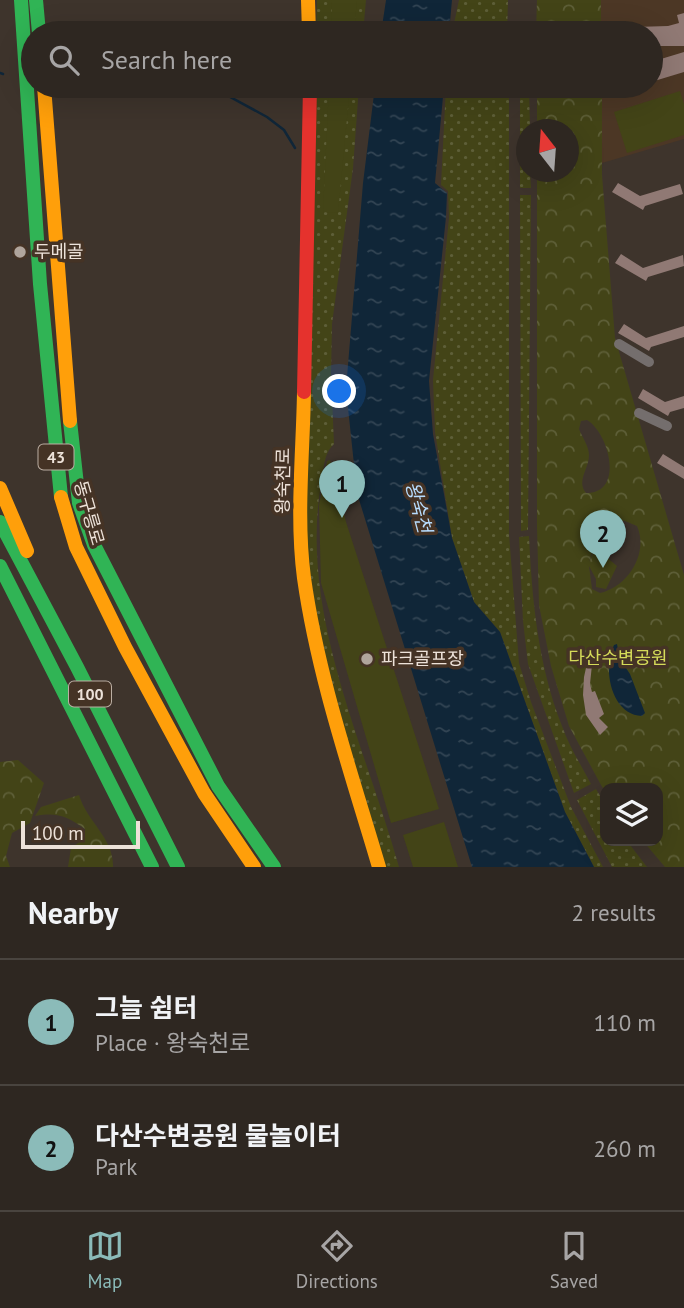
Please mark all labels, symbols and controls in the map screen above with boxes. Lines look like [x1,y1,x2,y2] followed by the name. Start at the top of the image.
[21,21,663,98] search box
[45,41,83,79] icon: search
[101,43,232,76] text: Search here
[516,119,579,182] north arrow
[34,240,84,263] place label: 두메골
[12,244,28,260] marker: 두메골
[322,374,356,408] your location
[38,445,74,470] road number: 43
[270,448,295,514] street label: 왕숙천로
[319,460,365,518] pin: 1
[69,478,110,548] street label: 동구릉로
[401,479,438,537] water label: 왕숙천
[580,510,626,568] pin: 2
[568,646,668,669] park label: 다산수변공원
[381,647,464,670] place label: 파크골프장
[359,651,375,667] marker: 파크골프장
[69,681,111,706] road number: 100
[600,783,663,846] map controls
[600,783,663,846] button: layers
[21,818,140,850] scale bar
[32,821,84,845] text: 100 m
[28,893,118,932] text: Nearby
[572,898,656,927] text: 2 results
[95,991,197,1024] text: 그늘 쉼터
[44,1008,58,1037] text: 1
[594,1008,656,1037] text: 110 m
[95,1028,251,1057] text: Place · 왕숙천로
[95,1119,341,1152] text: 다산수변공원 물놀이터
[44,1134,58,1163] text: 2
[594,1134,656,1163] text: 260 m
[95,1152,137,1181] text: Park
[86,1227,124,1293] tab: Map
[296,1227,378,1293] tab: Directions
[550,1227,598,1293] tab: Saved

